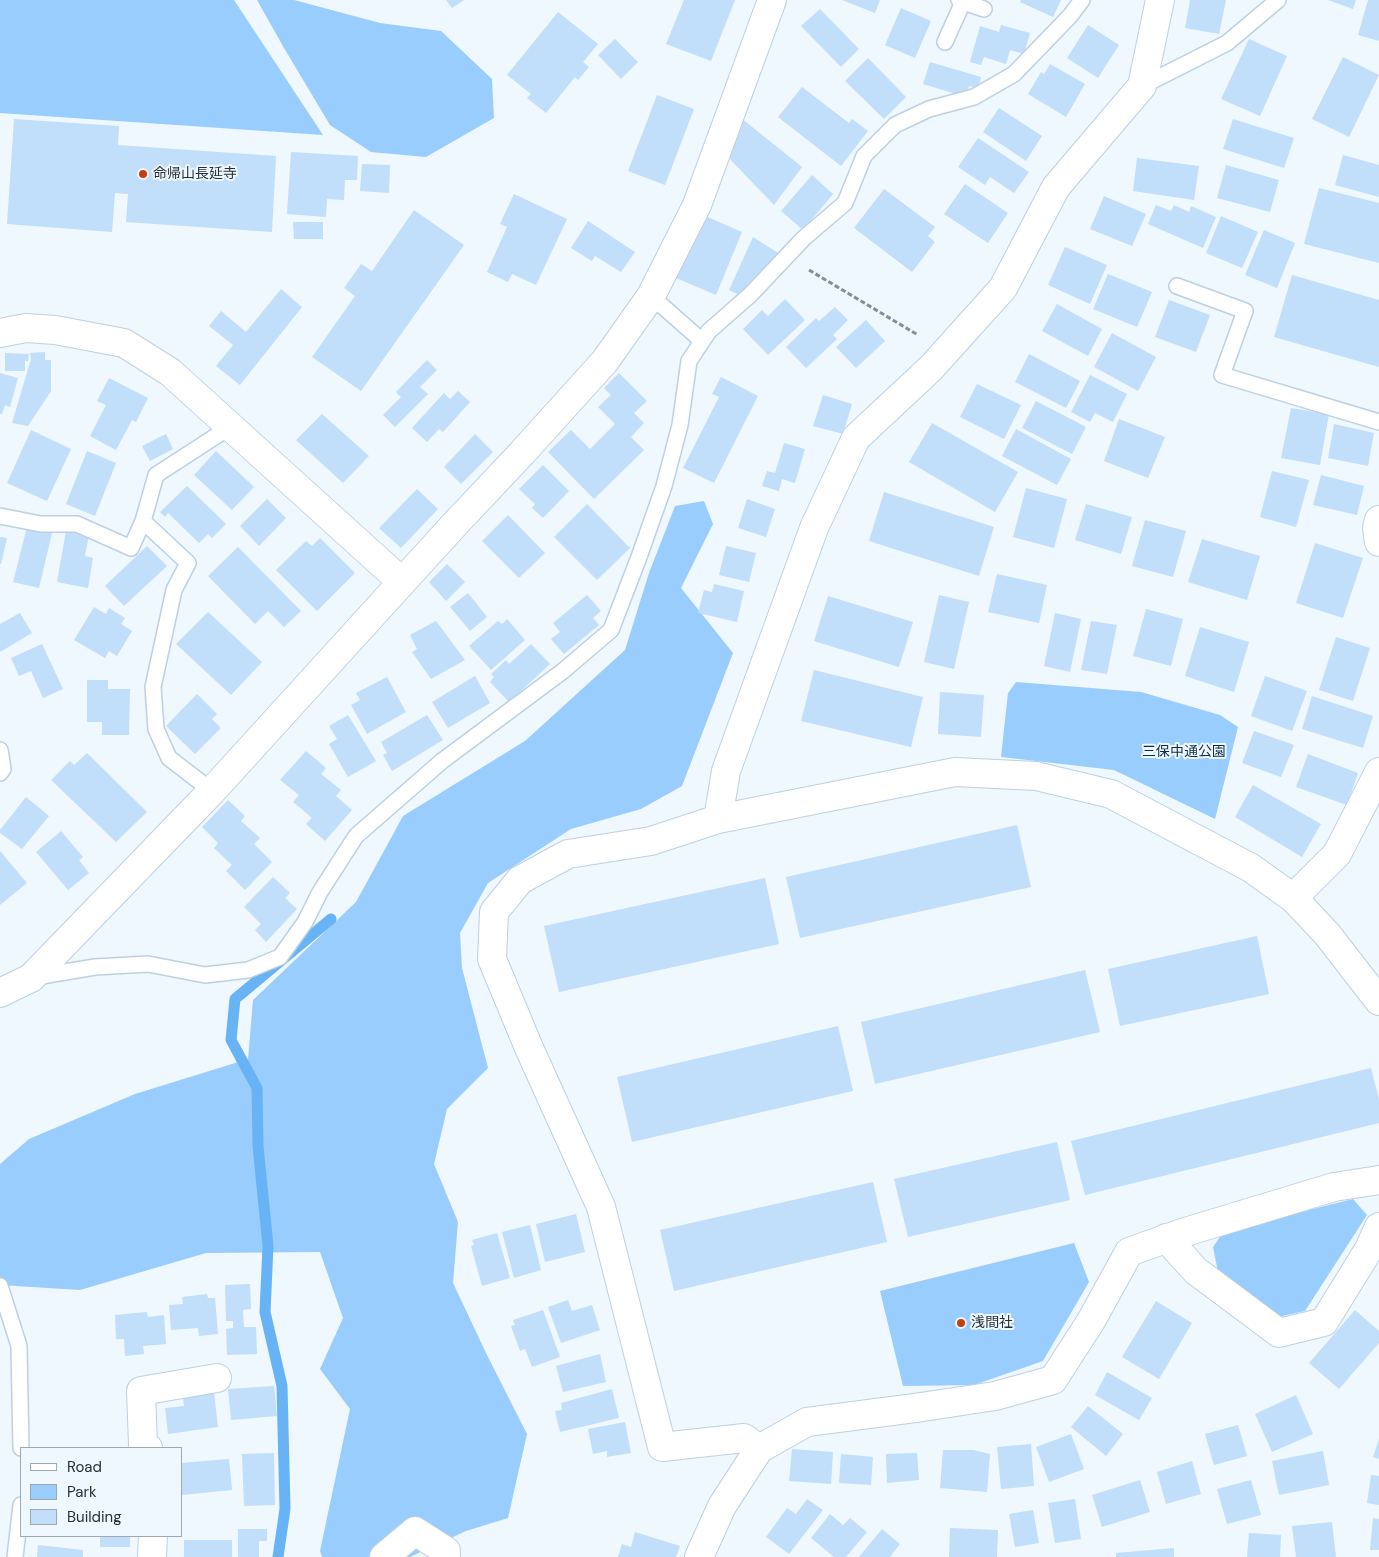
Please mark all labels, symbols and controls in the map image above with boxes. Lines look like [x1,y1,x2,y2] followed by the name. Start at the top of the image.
[153,166,237,182] place label: 命帰山長延寺
[137,168,149,180] marker: 命帰山長延寺
[1142,744,1226,760] park label: 三保中通公園
[971,1315,1013,1331] place label: 浅間社
[955,1317,967,1329] marker: 浅間社
[20,1447,182,1537] legend
[67,1457,102,1477] text: Road
[67,1482,97,1502] text: Park
[67,1507,122,1527] text: Building

